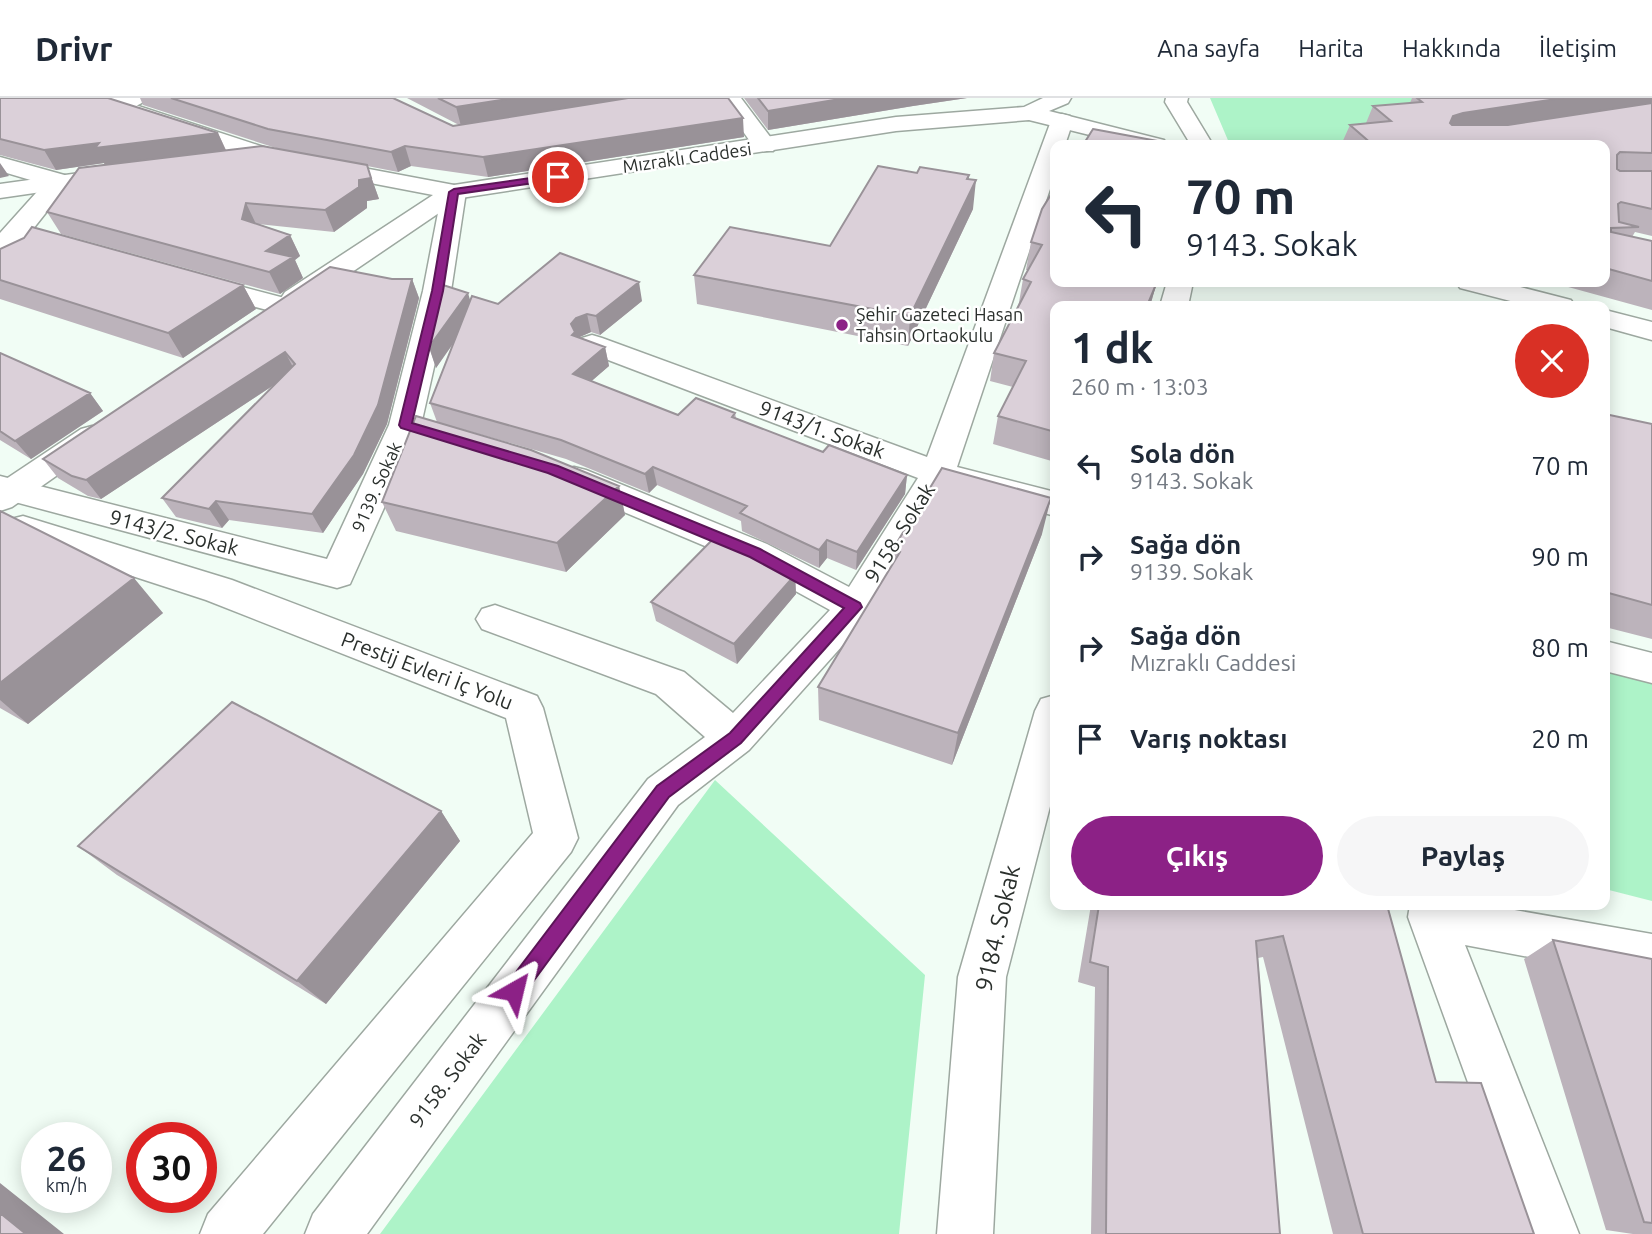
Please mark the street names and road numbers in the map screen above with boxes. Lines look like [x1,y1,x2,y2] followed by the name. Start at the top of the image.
[621,138,753,176] street label: Mızraklı Caddesi
[756,395,889,463] street label: 9143/1. Sokak
[347,438,405,535] street label: 9139. Sokak
[859,478,939,587] street label: 9158. Sokak
[107,504,242,560] street label: 9143/2. Sokak
[338,626,517,714] street label: Prestij Evleri İç Yolu
[970,862,1025,994] street label: 9184. Sokak
[404,1027,491,1132] street label: 9158. Sokak

